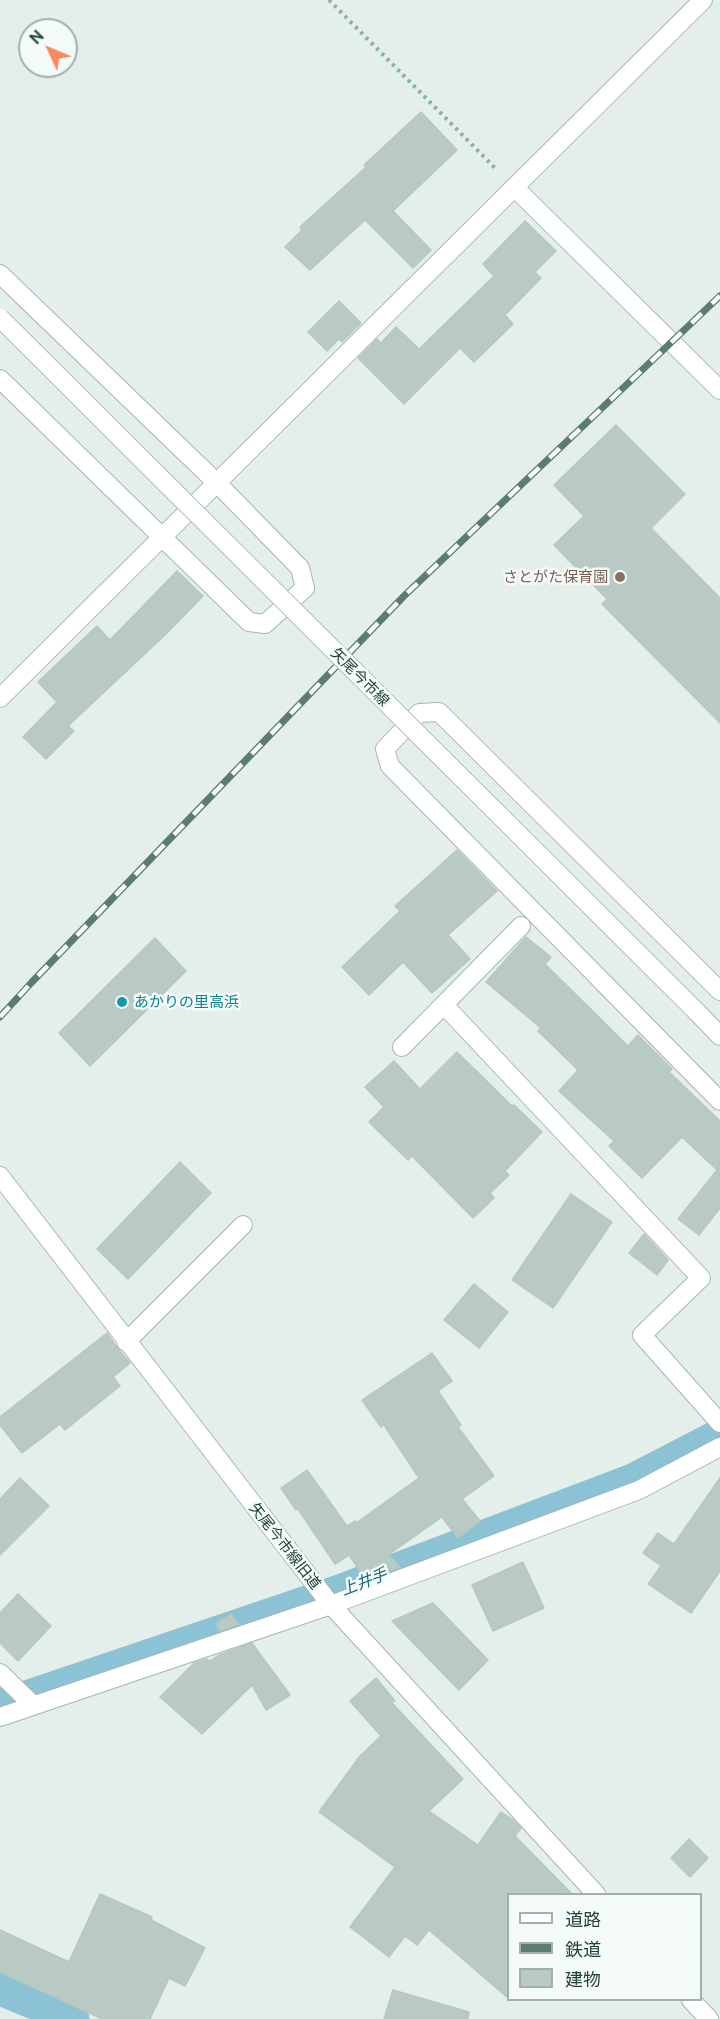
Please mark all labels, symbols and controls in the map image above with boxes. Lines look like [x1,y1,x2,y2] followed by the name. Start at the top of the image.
[18,18,78,78] north arrow
[26,26,47,47] text: N
[503,568,608,586] place label: さとがた保育園
[613,570,627,584] marker: さとがた保育園
[327,644,393,710] street label: 矢尾今市線
[134,993,239,1011] place label: あかりの里高浜
[115,995,129,1009] marker: あかりの里高浜
[246,1499,324,1593] street label: 矢尾今市線旧道
[338,1564,390,1600] water label: 上井手
[507,1893,702,2001] legend
[565,1909,601,1929] text: 道路
[565,1939,601,1959] text: 鉄道
[565,1969,601,1989] text: 建物

